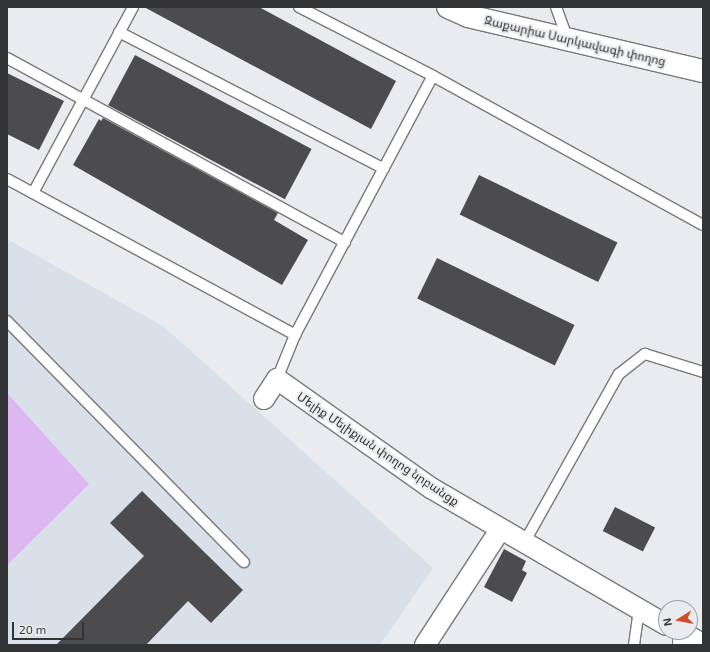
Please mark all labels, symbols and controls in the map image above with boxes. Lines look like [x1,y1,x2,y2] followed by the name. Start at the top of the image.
[483,13,667,69] street label: Զաքարիա Սարկավագի փողոց
[294,389,462,509] street label: Մելիք Մելիքյան փողոց նրբանցք
[658,600,698,640] north arrow
[14,614,86,640] scale bar
[660,617,674,627] text: N
[19,622,46,636] text: 20 m

